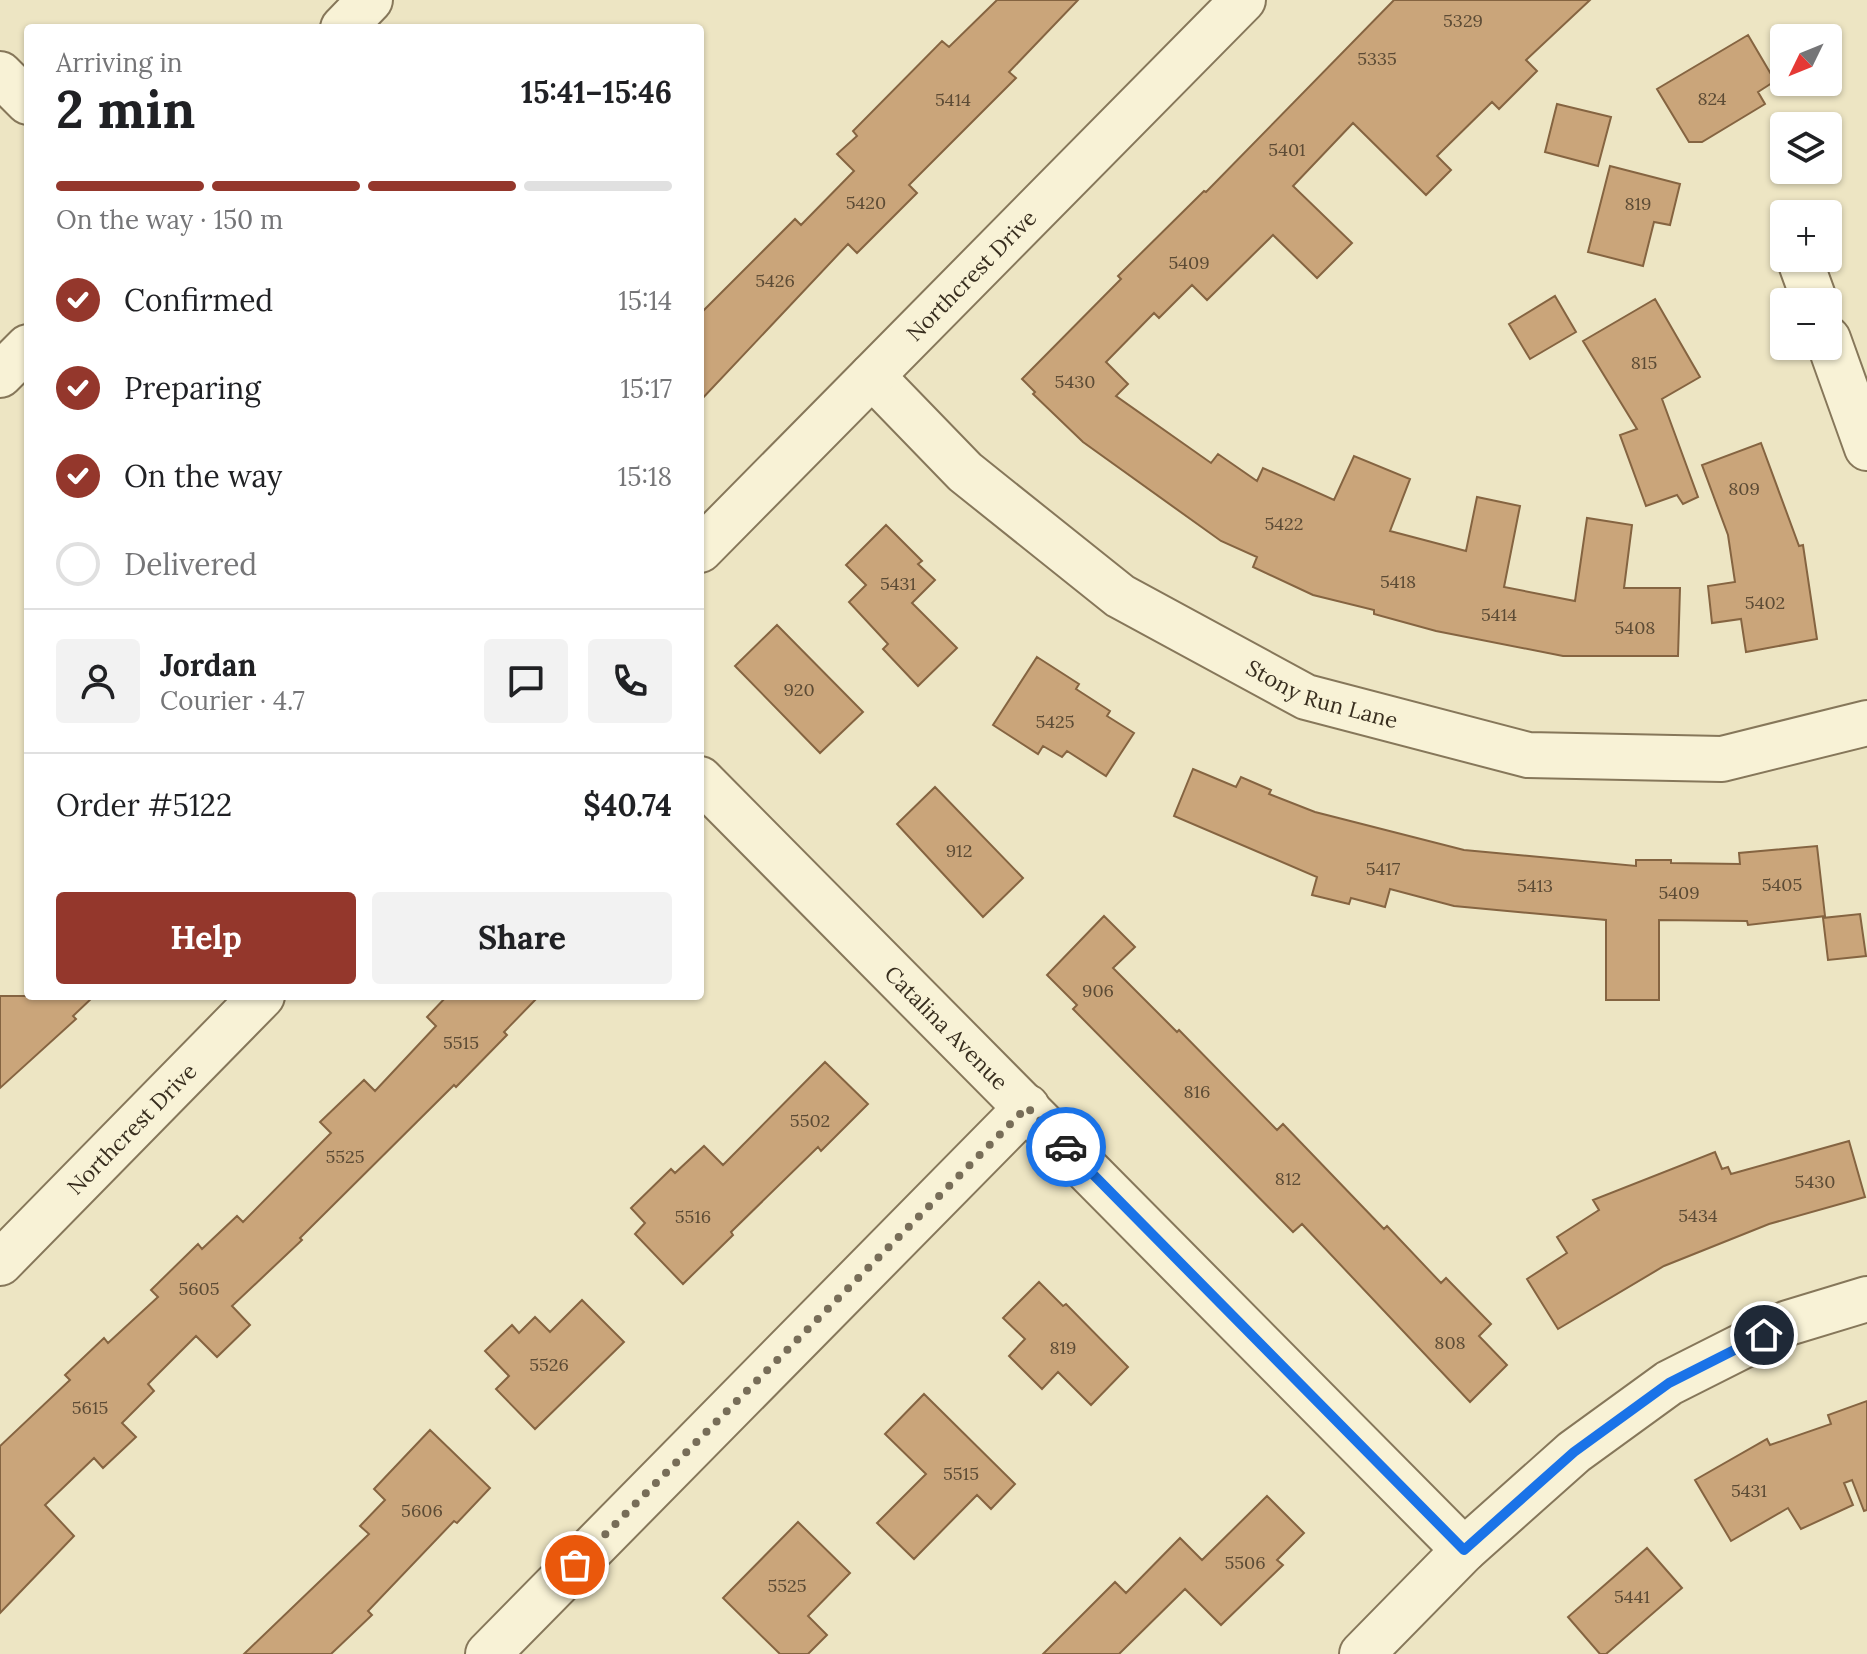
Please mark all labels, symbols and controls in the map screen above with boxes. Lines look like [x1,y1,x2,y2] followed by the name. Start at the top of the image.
[1443,9,1483,32] house number: 5329
[1770,24,1842,96] north arrow
[1770,24,1842,360] map controls
[56,46,183,79] text: Arriving in
[1357,47,1397,70] house number: 5335
[521,73,672,111] text: 15:41–15:46
[56,76,195,142] text: 2 min
[1697,87,1727,110] house number: 824
[935,88,971,111] house number: 5414
[1770,112,1842,184] button: layers
[1268,138,1306,161] house number: 5401
[846,191,886,214] house number: 5420
[1624,192,1652,215] house number: 819
[1770,200,1842,272] button: +
[56,203,283,236] text: On the way · 150 m
[900,204,1042,347] street label: Northcrest Drive
[1168,251,1210,274] house number: 5409
[755,269,795,292] house number: 5426
[56,278,100,322] icon: check
[124,281,273,319] text: Confirmed
[618,284,672,317] text: 15:14
[1770,288,1842,360] button: −
[1631,351,1657,374] house number: 815
[56,366,100,410] icon: check
[124,369,261,407] text: Preparing
[1055,370,1095,393] house number: 5430
[620,372,672,405] text: 15:17
[56,454,100,498] icon: check
[124,457,282,495] text: On the way
[618,460,672,493] text: 15:18
[1728,477,1760,500] house number: 809
[1265,512,1303,535] house number: 5422
[124,545,257,583] text: Delivered
[1380,570,1416,593] house number: 5418
[880,572,916,595] house number: 5431
[1745,591,1785,614] house number: 5402
[1481,603,1517,626] house number: 5414
[1615,616,1655,639] house number: 5408
[56,639,140,723] button: person
[484,639,568,723] button: chat
[588,639,672,723] button: phone
[160,646,257,684] text: Jordan
[1241,653,1401,734] street label: Stony Run Lane
[783,678,815,701] house number: 920
[160,684,305,717] text: Courier · 4.7
[1035,710,1075,733] house number: 5425
[56,786,232,824] text: Order #5122
[583,786,672,824] text: $40.74
[946,839,972,862] house number: 912
[1366,857,1400,880] house number: 5417
[1762,873,1802,896] house number: 5405
[1517,874,1553,897] house number: 5413
[1658,881,1700,904] house number: 5409
[56,892,356,984] button: Help
[372,892,672,984] button: Share
[879,960,1014,1096] street label: Catalina Avenue
[1082,979,1114,1002] house number: 906
[443,1031,479,1054] house number: 5515
[61,1057,202,1201] street label: Northcrest Drive
[1183,1080,1211,1103] house number: 816
[1026,1107,1106,1187] courier
[790,1109,830,1132] house number: 5502
[1044,1125,1088,1169] icon: car
[325,1145,365,1168] house number: 5525
[1275,1167,1301,1190] house number: 812
[1795,1170,1835,1193] house number: 5430
[1678,1204,1718,1227] house number: 5434
[675,1205,711,1228] house number: 5516
[178,1277,220,1300] house number: 5605
[1730,1301,1798,1369] pin
[1742,1313,1786,1357] icon: home
[1434,1331,1466,1354] house number: 808
[1049,1336,1077,1359] house number: 819
[529,1353,569,1376] house number: 5526
[72,1396,108,1419] house number: 5615
[943,1462,979,1485] house number: 5515
[1731,1479,1767,1502] house number: 5431
[401,1499,443,1522] house number: 5606
[541,1531,609,1599] pin
[553,1543,597,1587] icon: bag
[1224,1551,1266,1574] house number: 5506
[767,1574,807,1597] house number: 5525
[1614,1585,1650,1608] house number: 5441

